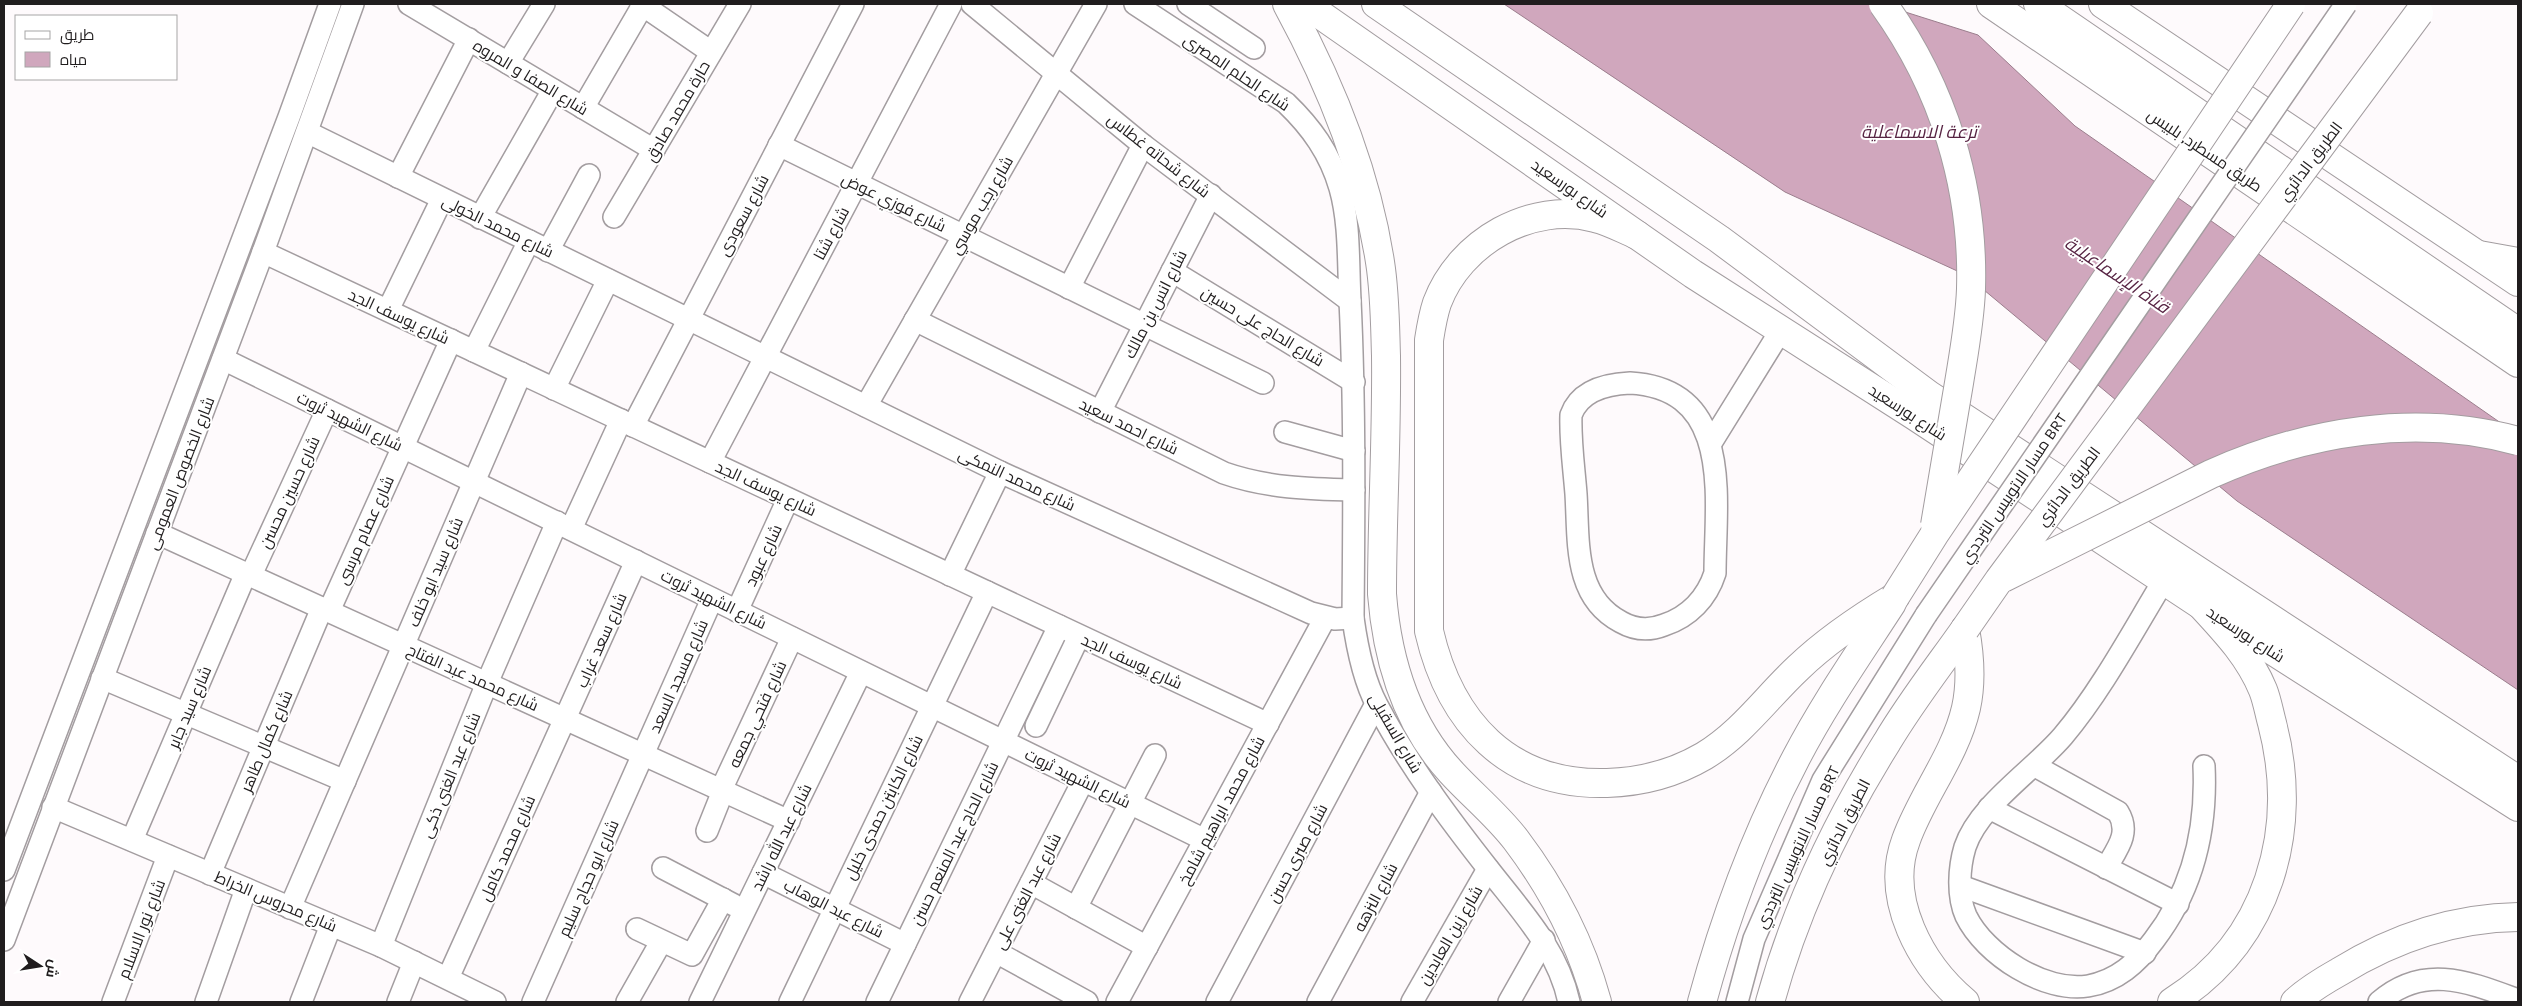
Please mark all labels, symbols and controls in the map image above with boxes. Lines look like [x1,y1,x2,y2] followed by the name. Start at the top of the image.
[15,15,178,80] legend
[60,26,94,45] text: طريق
[1179,30,1293,117] street label: شارع الحلم المصرى
[469,36,592,121] street label: شارع الصفا و المروه
[60,51,87,69] text: مياه
[641,57,715,166] street label: حارة محمد صادق
[2143,105,2266,197] street label: طريق مسطرد, بلبيس
[1102,109,1214,203] street label: شارع شحاته غطاس
[2274,118,2350,207] street label: الطريق الدائري
[1861,121,1980,143] water label: ترعة الاسماعلية
[946,153,1020,259] street label: شارع رجب موسي
[1527,155,1612,223] street label: شارع بورسعيد
[837,169,949,240] street label: شارع فوزي عوض
[714,171,775,260] street label: شارع سعودى
[438,191,557,263] street label: شارع محمد الخولى
[810,203,855,264] street label: شارع شتا
[2060,232,2175,319] water label: قناة الإسماعيلية
[1120,247,1193,362] street label: شارع انس بن مالك
[1197,282,1327,372] street label: شارع الحاج على حسين
[344,285,452,350] street label: شارع يوسف الجد
[1864,380,1950,446] street label: شارع بورسعيد
[293,388,406,457] street label: شارع الشهيد ثروت
[143,394,220,553] street label: شارع الخصوص العمومى
[1075,394,1181,460] street label: شارع احمد سعيد
[1956,410,2074,569] street label: مسار الاتوبيس الترددي BRT
[255,433,326,552] street label: شارع حسين محسن
[2032,443,2108,532] street label: الطريق الدائري
[954,444,1078,517] street label: شارع محمد النمكى
[711,457,819,522] street label: شارع يوسف الجد
[333,473,400,588] street label: شارع عصام مرسى
[404,514,469,631] street label: شارع سيد ابو خلف
[741,521,788,590] street label: شارع عبود
[657,566,770,635] street label: شارع الشهيد ثروت
[572,590,633,691] street label: شارع سعد غراب
[2202,602,2288,668] street label: شارع بورسعيد
[645,617,714,737] street label: شارع مسجد السعد
[1077,630,1185,695] street label: شارع يوسف الجد
[403,640,542,717] street label: شارع محمد عبد الفتاح
[724,658,794,772] street label: شارع فتحي جمعه
[163,663,217,753] street label: شارع سيد جابر
[236,687,298,797] street label: شارع كمال طاهر
[1363,690,1426,778] street label: شارع السقيلى
[417,710,486,841] street label: شارع عبد الغنى ذكى
[840,732,929,884] street label: شارع الكابتن حمدى خليل
[1174,733,1270,889] street label: شارع محمد ابراهيم شامخ
[1021,745,1134,814] street label: شارع الشهيد ثروت
[907,758,1004,929] street label: شارع الحاج عبد المنعم حسن
[1751,763,1847,933] street label: مسار الاتوبيس الترددي BRT
[1815,776,1878,870] street label: الطريق الدائري
[746,780,817,895] street label: شارع عبد الله راشد
[476,792,541,905] street label: شارع محمد كامل
[1263,801,1333,907] street label: شارع صبرى حسن
[554,817,625,940] street label: شارع ابو حجاج سليم
[990,830,1067,954] street label: شارع عبد الغنى على
[1349,860,1403,936] street label: شارع النزهه
[211,867,340,938] street label: شارع محروس الخراط
[780,875,887,944] street label: شارع عبد الوهاب
[114,877,171,982] street label: شارع نور الاسلام
[1414,882,1488,989] street label: شارع زين العابدين
[15,941,65,991] north arrow
[42,958,62,979] text: ش

